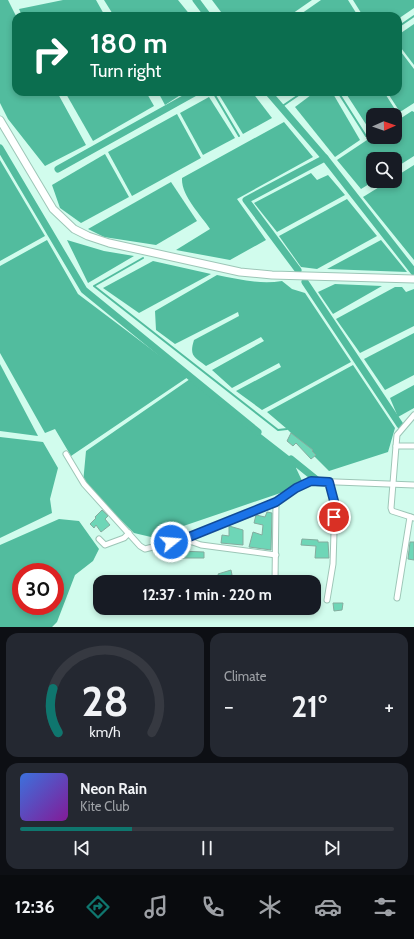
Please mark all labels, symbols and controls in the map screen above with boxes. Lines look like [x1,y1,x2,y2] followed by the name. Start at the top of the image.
[90,26,168,60] text: 180 m
[24,28,76,80] icon: right
[90,60,161,82] text: Turn right
[366,108,402,144] north arrow
[366,108,402,188] map controls
[366,152,402,188] button: search
[317,500,351,534] pin
[323,506,345,528] icon: arrive
[150,521,192,563] position arrow
[12,563,64,615] speed limit sign: 30
[142,586,272,604] text: 12:37 · 1 min · 220 m
[224,668,266,684] text: Climate
[81,676,129,726] text: 28
[291,688,327,725] text: 21°
[224,693,234,720] text: −
[384,693,394,720] text: +
[89,723,121,741] text: km/h
[80,780,147,798] text: Neon Rain
[80,798,129,814] text: Kite Club
[71,837,93,859] icon: previous
[196,837,218,859] icon: pause
[321,837,343,859] icon: next
[84,893,112,921] icon: directions
[142,893,170,921] icon: music
[199,893,227,921] icon: phone
[256,893,284,921] icon: climate
[314,893,342,921] icon: car
[371,893,399,921] icon: filters
[15,896,55,918] text: 12:36

